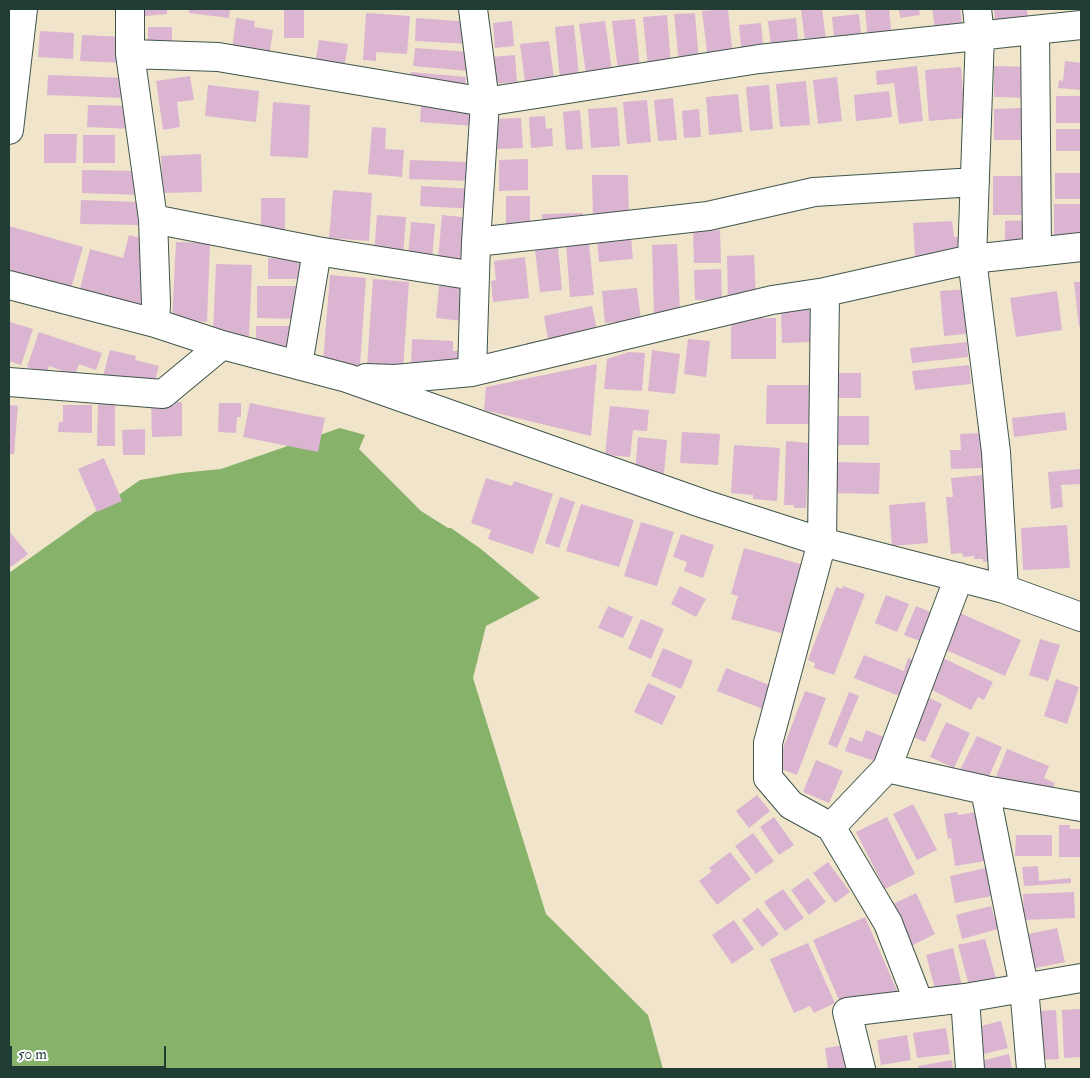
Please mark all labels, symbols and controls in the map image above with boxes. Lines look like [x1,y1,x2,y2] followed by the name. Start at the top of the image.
[12,1036,169,1068] scale bar
[18,1045,47,1064] text: 50 m

